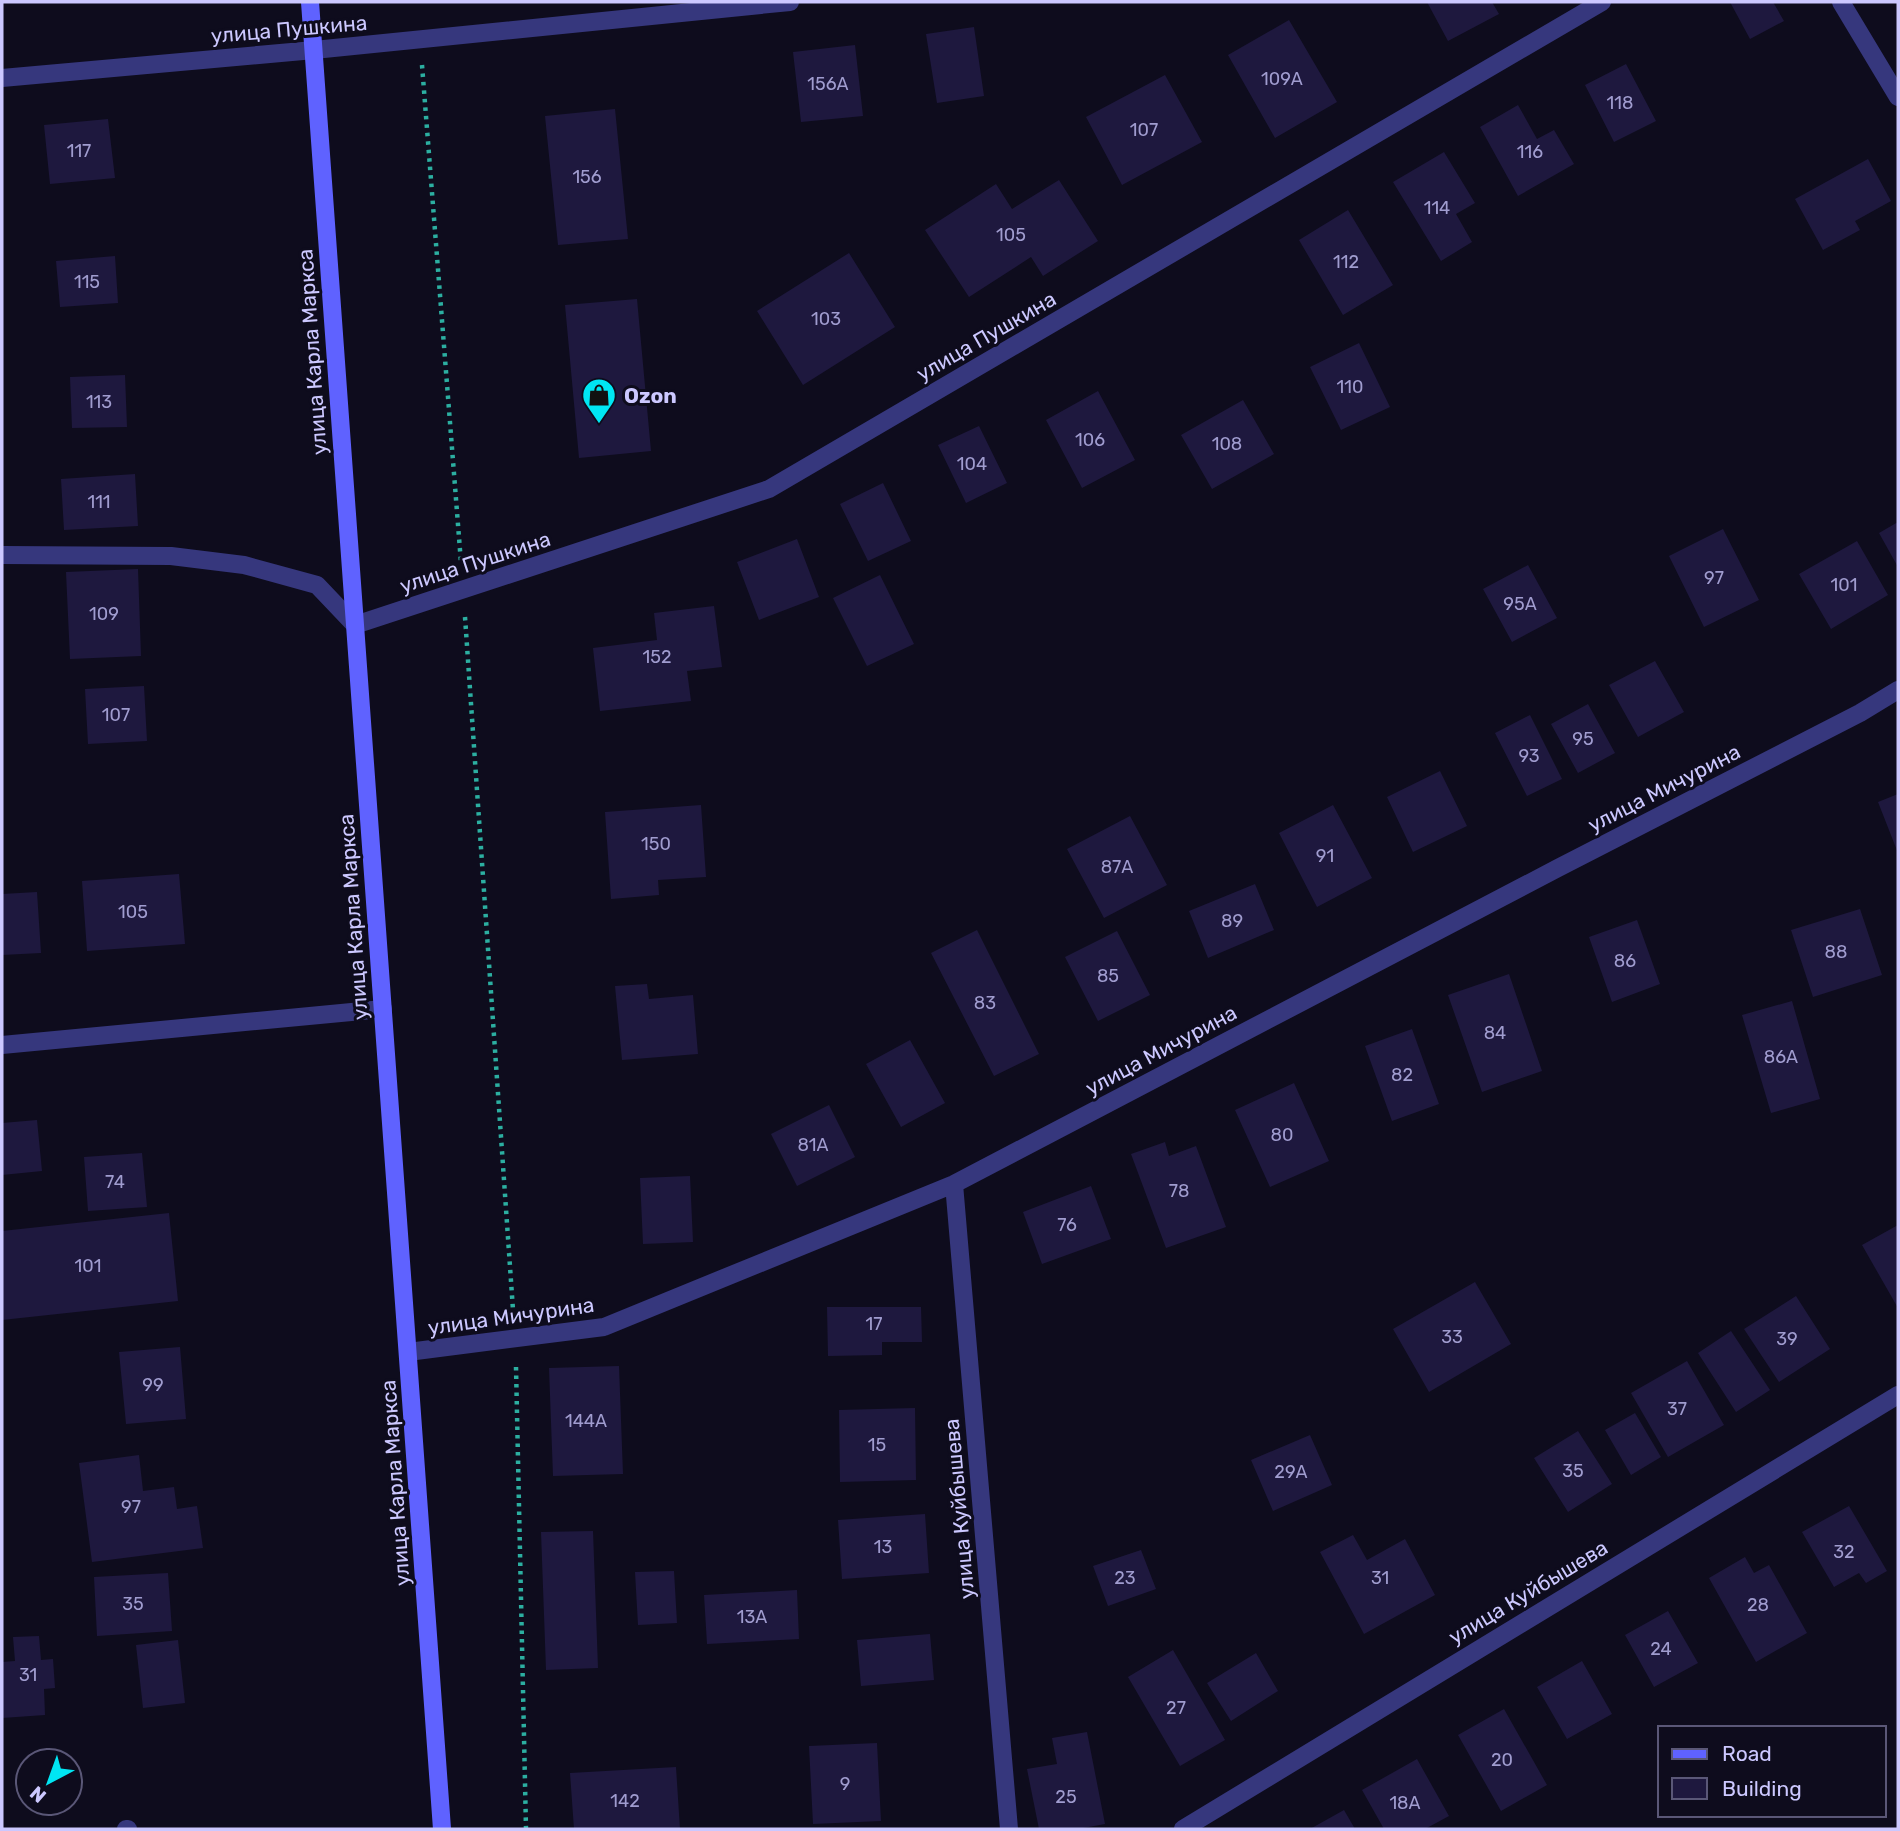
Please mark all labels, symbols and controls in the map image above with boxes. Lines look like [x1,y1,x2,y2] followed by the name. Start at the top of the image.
[210,10,368,48] street label: улица Пушкина
[1261,68,1303,90] house number: 109А
[807,73,849,95] house number: 156А
[1607,92,1633,114] house number: 118
[1130,119,1158,141] house number: 107
[67,140,91,162] house number: 117
[1517,141,1543,163] house number: 116
[572,166,602,188] house number: 156
[1424,197,1450,219] house number: 114
[996,224,1026,246] house number: 105
[292,248,332,456] street label: улица Карла Маркса
[1333,251,1359,273] house number: 112
[74,271,100,293] house number: 115
[912,286,1060,386] street label: улица Пушкина
[811,308,841,330] house number: 103
[580,376,618,425] shop icon: Ozon
[1337,376,1363,398] house number: 110
[624,383,677,408] place label: Ozon
[86,391,112,413] house number: 113
[1075,429,1105,451] house number: 106
[1212,433,1242,455] house number: 108
[957,453,987,475] house number: 104
[87,491,111,513] house number: 111
[396,526,554,598] street label: улица Пушкина
[1704,567,1724,589] house number: 97
[1831,574,1857,596] house number: 101
[1503,593,1537,615] house number: 95А
[89,603,119,625] house number: 109
[643,646,671,668] house number: 152
[102,704,130,726] house number: 107
[1572,728,1594,750] house number: 95
[1584,739,1744,837] street label: улица Мичурина
[1518,745,1540,767] house number: 93
[333,813,373,1021] street label: улица Карла Маркса
[641,833,671,855] house number: 150
[1316,845,1334,867] house number: 91
[1101,856,1133,878] house number: 87А
[118,901,148,923] house number: 105
[1221,910,1243,932] house number: 89
[1825,941,1847,963] house number: 88
[1614,950,1636,972] house number: 86
[1097,965,1119,987] house number: 85
[974,992,996,1014] house number: 83
[1081,1000,1241,1100] street label: улица Мичурина
[1484,1022,1506,1044] house number: 84
[1764,1046,1798,1068] house number: 86А
[1391,1064,1413,1086] house number: 82
[1271,1124,1293,1146] house number: 80
[797,1134,829,1156] house number: 81А
[105,1171,125,1193] house number: 74
[1169,1180,1189,1202] house number: 78
[1057,1214,1077,1236] house number: 76
[75,1255,101,1277] house number: 101
[426,1292,596,1340] street label: улица Мичурина
[866,1313,882,1335] house number: 17
[1441,1326,1463,1348] house number: 33
[1776,1328,1798,1350] house number: 39
[142,1374,164,1396] house number: 99
[375,1379,415,1587] street label: улица Карла Маркса
[1667,1398,1687,1420] house number: 37
[565,1410,607,1432] house number: 144А
[939,1418,979,1600] street label: улица Куйбышева
[868,1434,886,1456] house number: 15
[1562,1460,1584,1482] house number: 35
[1274,1461,1308,1483] house number: 29А
[121,1496,141,1518] house number: 97
[1444,1535,1612,1649] street label: улица Куйбышева
[874,1536,892,1558] house number: 13
[1833,1541,1855,1563] house number: 32
[1114,1567,1136,1589] house number: 23
[1371,1567,1389,1589] house number: 31
[122,1593,144,1615] house number: 35
[1747,1594,1769,1616] house number: 28
[737,1606,767,1628] house number: 13А
[1650,1638,1672,1660] house number: 24
[19,1664,37,1686] house number: 31
[1166,1697,1186,1719] house number: 27
[1658,1726,1886,1817] legend
[1722,1741,1772,1766] text: Road
[14,1747,84,1817] north arrow
[1491,1749,1513,1771] house number: 20
[840,1773,850,1795] house number: 9
[1722,1776,1802,1801] text: Building
[25,1781,51,1808] text: N
[1055,1786,1077,1808] house number: 25
[610,1790,640,1812] house number: 142
[1389,1792,1421,1814] house number: 18А

